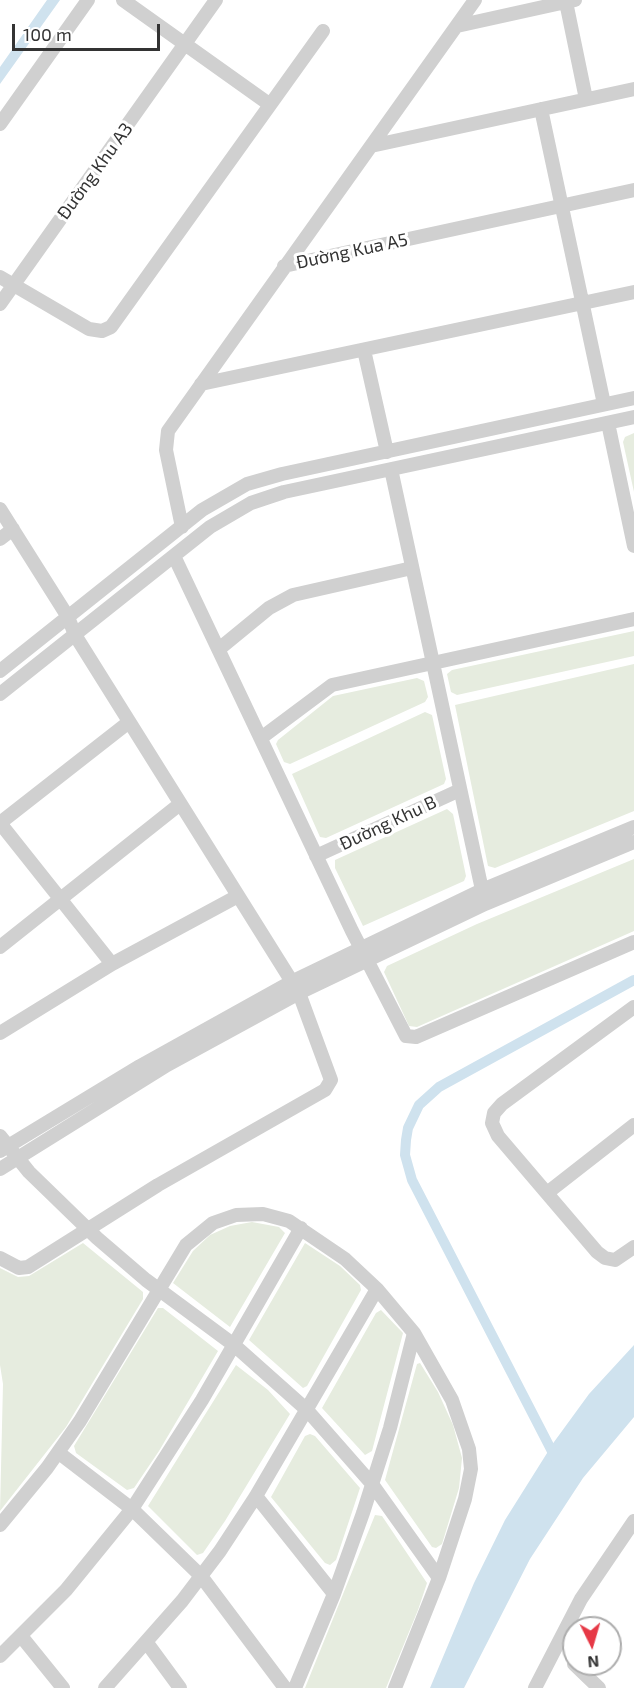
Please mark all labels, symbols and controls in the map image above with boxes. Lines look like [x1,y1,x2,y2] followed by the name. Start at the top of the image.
[15,12,164,50] scale bar
[23,23,72,45] text: 100 m
[53,118,137,224] street label: Đường Khu A3
[294,229,410,273] street label: Đường Kua A5
[336,791,440,855] street label: Đường Khu B
[562,1616,622,1676] north arrow
[587,1652,600,1672] text: N

